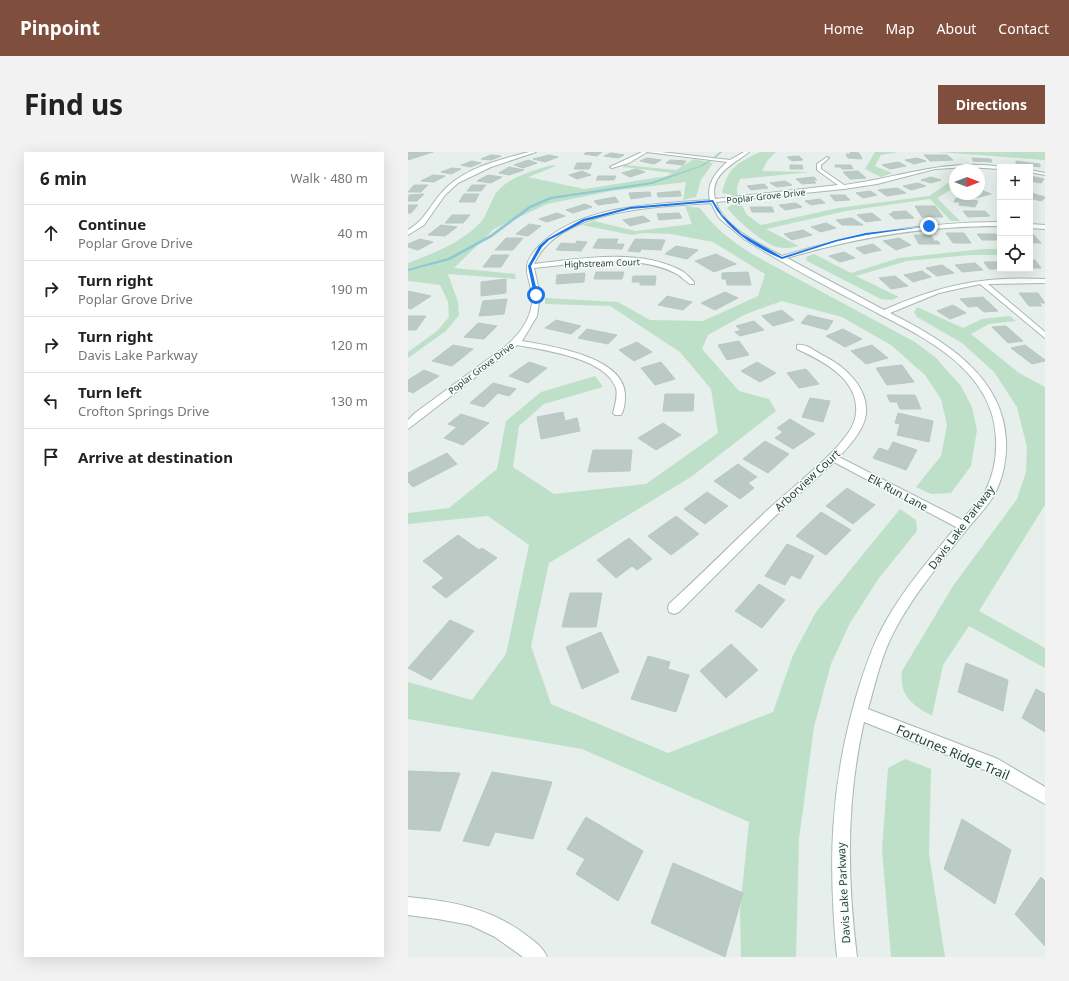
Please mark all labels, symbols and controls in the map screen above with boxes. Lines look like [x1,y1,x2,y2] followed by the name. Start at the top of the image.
[20,15,100,41] text: Pinpoint
[824,19,863,38] text: Home
[885,19,915,38] text: Map
[937,19,976,38] text: About
[998,19,1049,38] text: Contact
[24,85,123,123] text: Find us
[938,85,1045,124] button: Directions
[949,164,985,200] north arrow
[997,164,1033,272] map controls
[997,164,1033,200] button: +
[40,167,87,190] text: 6 min
[290,169,368,187] text: Walk · 480 m
[726,185,806,207] street label: Poplar Grove Drive
[997,200,1033,236] button: −
[78,214,146,234] text: Continue
[920,217,938,235] route end
[40,222,62,244] icon: ahead
[338,224,368,242] text: 40 m
[78,234,193,252] text: Poplar Grove Drive
[997,236,1033,272] button: locate
[564,255,641,271] street label: Highstream Court
[78,270,153,290] text: Turn right
[40,278,62,300] icon: right
[330,280,368,298] text: 190 m
[527,286,545,304] route start
[78,290,193,308] text: Poplar Grove Drive
[78,326,153,346] text: Turn right
[40,334,62,356] icon: right
[330,336,368,354] text: 120 m
[445,339,517,397] street label: Poplar Grove Drive
[78,346,198,364] text: Davis Lake Parkway
[78,382,142,402] text: Turn left
[40,390,62,412] icon: left
[330,392,368,410] text: 130 m
[78,402,209,420] text: Crofton Springs Drive
[40,446,62,468] icon: arrive
[771,446,843,514] street label: Arborview Court
[78,447,233,467] text: Arrive at destination
[865,470,931,514] street label: Elk Run Lane
[925,482,998,572] street label: Davis Lake Parkway
[894,720,1012,784] street label: Fortunes Ridge Trail
[833,842,853,944] street label: Davis Lake Parkway

